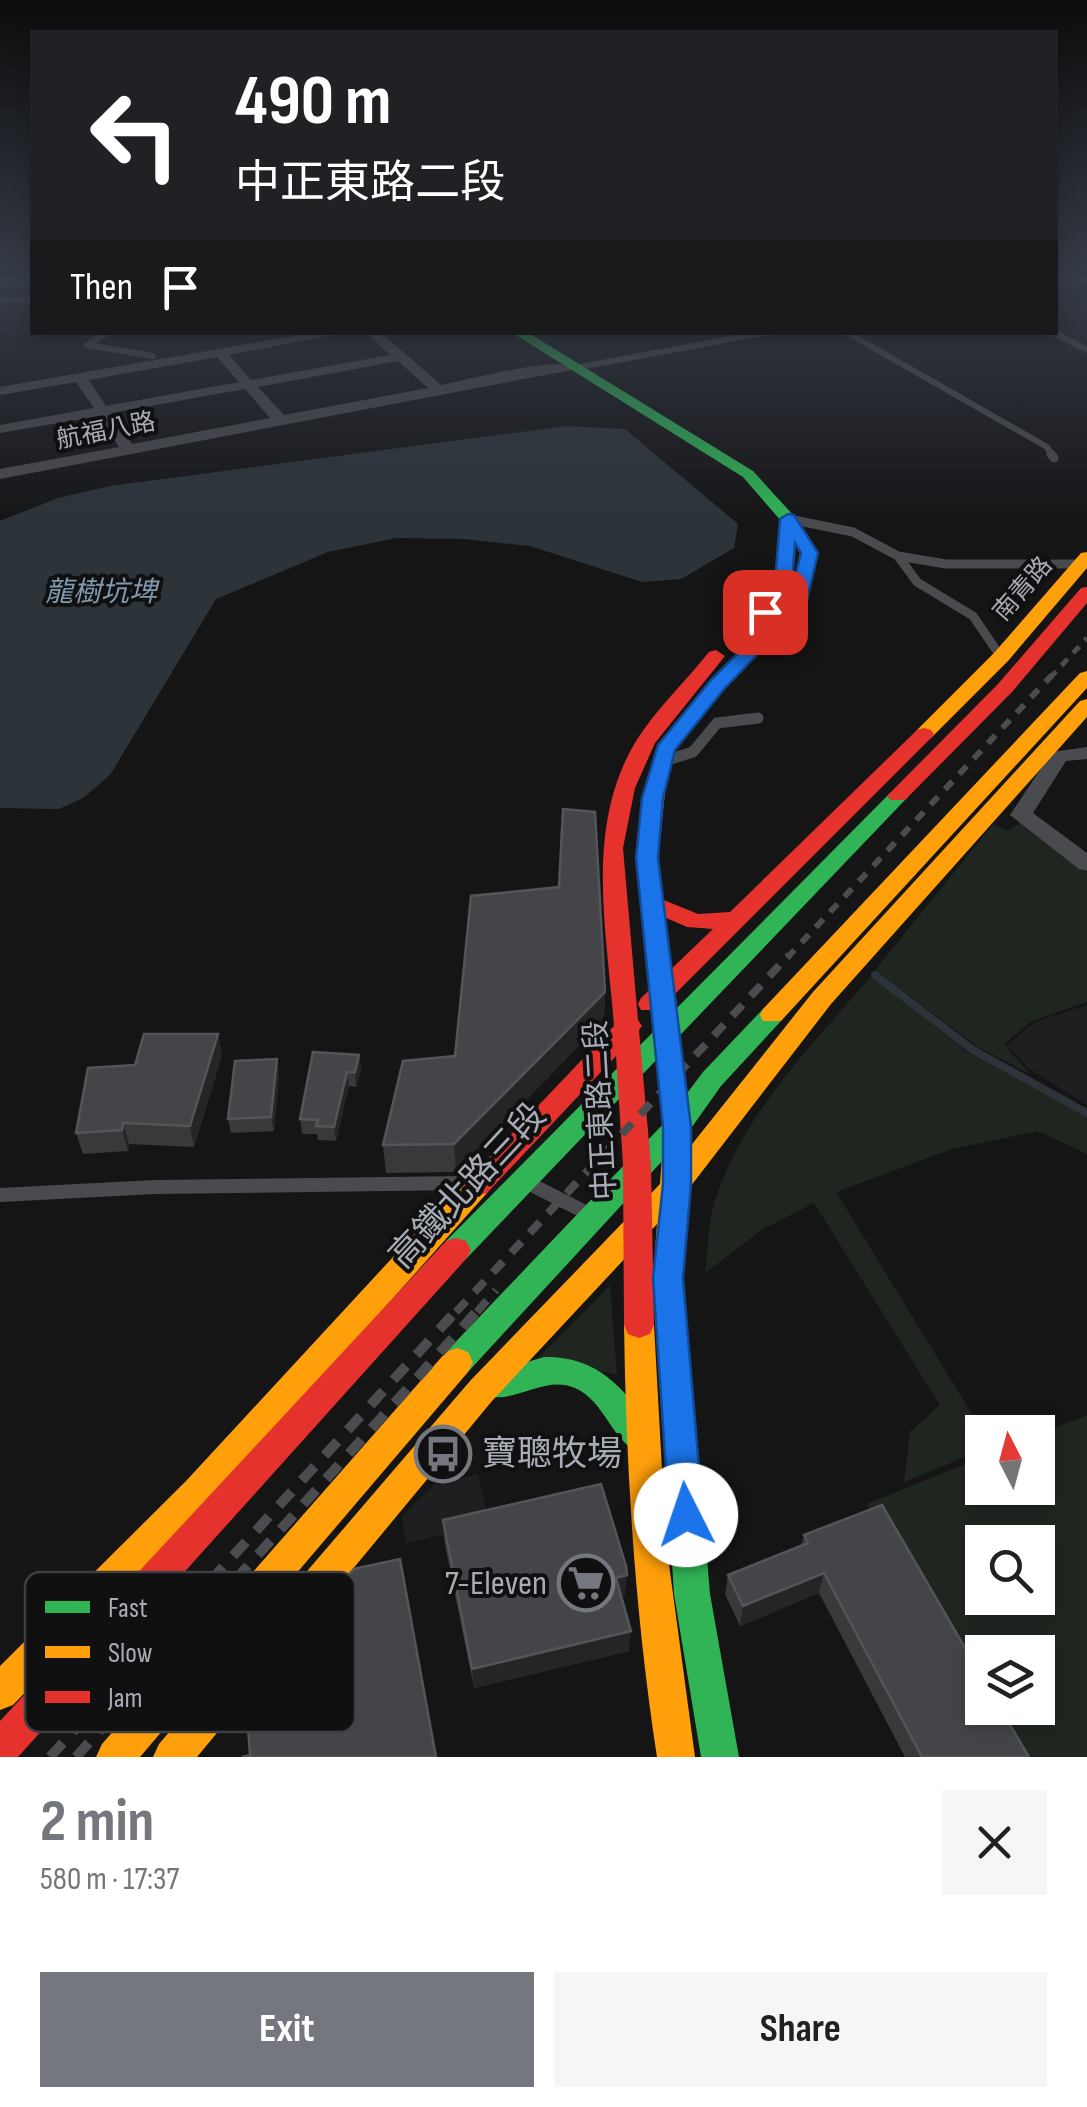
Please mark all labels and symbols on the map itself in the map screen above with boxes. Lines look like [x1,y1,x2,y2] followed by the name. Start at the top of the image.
[54,406,158,456] street label: 航福八路
[987,551,1059,627] street label: 南青路
[723,570,808,655] pin
[45,576,160,609] water label: 龍樹坑埤
[578,1019,624,1201] street label: 中正東路二段
[381,1095,555,1277] street label: 高鐵北路三段
[965,1415,1055,1505] north arrow
[413,1424,473,1484] bus stop icon: 寶聰牧場
[482,1433,622,1476] place label: 寶聰牧場
[634,1463,738,1567] position arrow
[556,1553,616,1613] supermarket icon: 7-Eleven
[445,1562,547,1605] place label: 7-Eleven
[25,1572,355,1732] legend
[108,1592,147,1625] text: Fast
[108,1637,153,1670] text: Slow
[107,1682,143,1715] text: Jam

